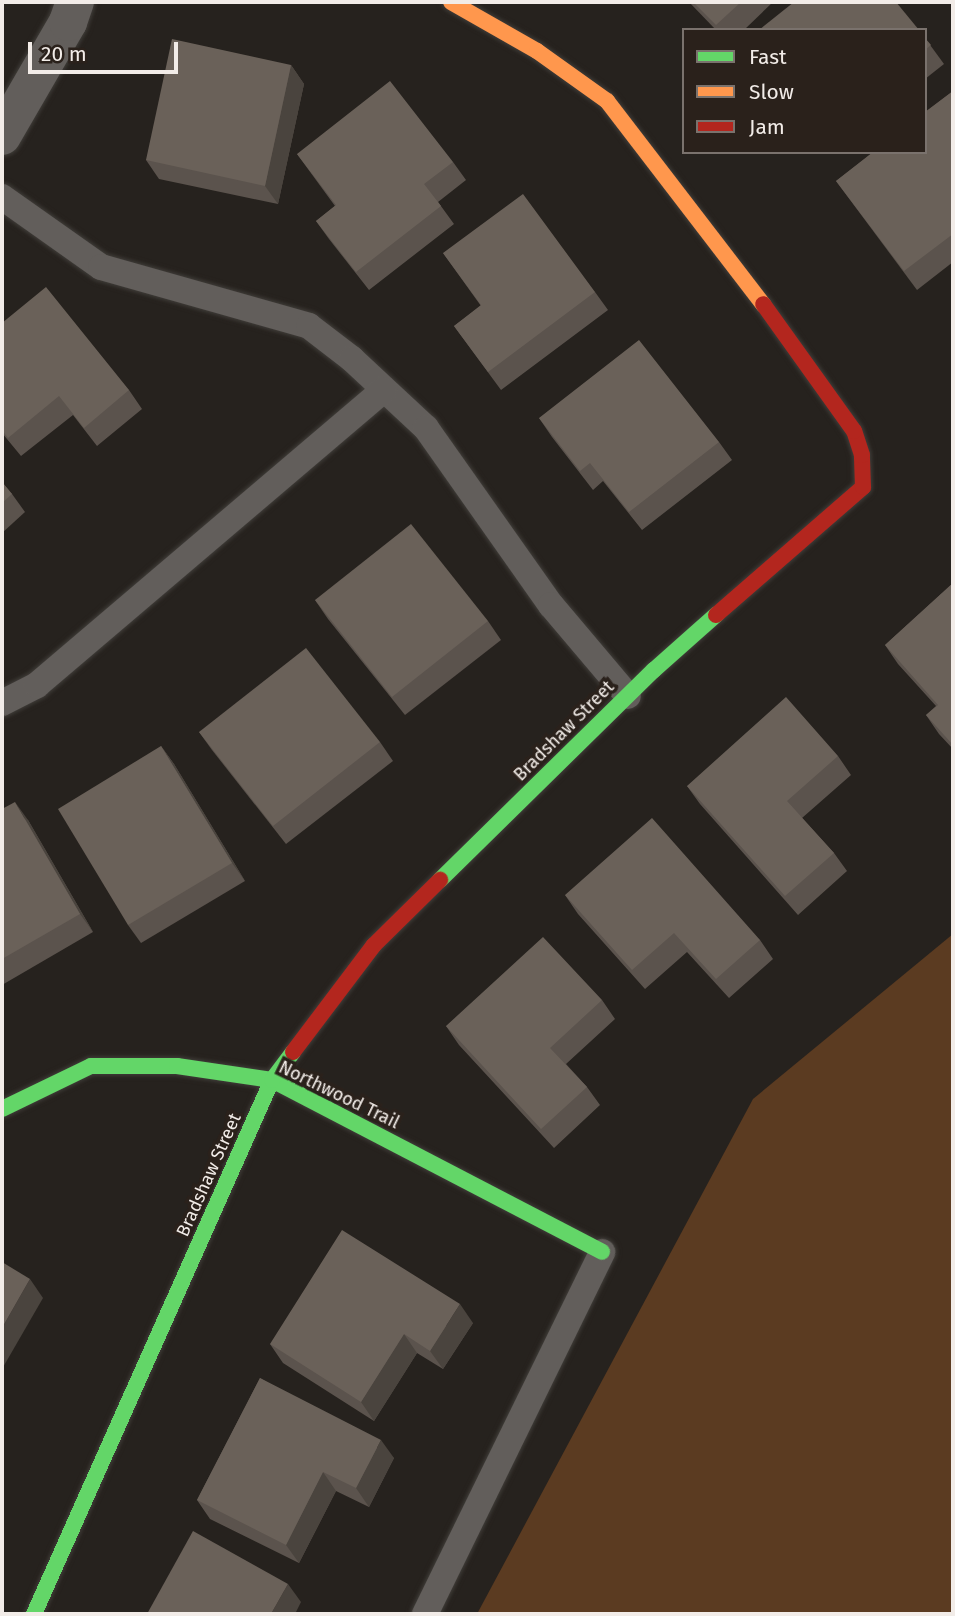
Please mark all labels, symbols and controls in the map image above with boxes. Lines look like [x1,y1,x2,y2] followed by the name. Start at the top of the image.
[32,28,182,72] scale bar
[682,28,927,154] legend
[41,41,87,67] text: 20 m
[749,44,787,70] text: Fast
[749,79,794,105] text: Slow
[749,114,785,140] text: Jam
[509,676,619,786] street label: Bradshaw Street
[275,1056,403,1134] street label: Northwood Trail
[172,1110,246,1240] street label: Bradshaw Street

